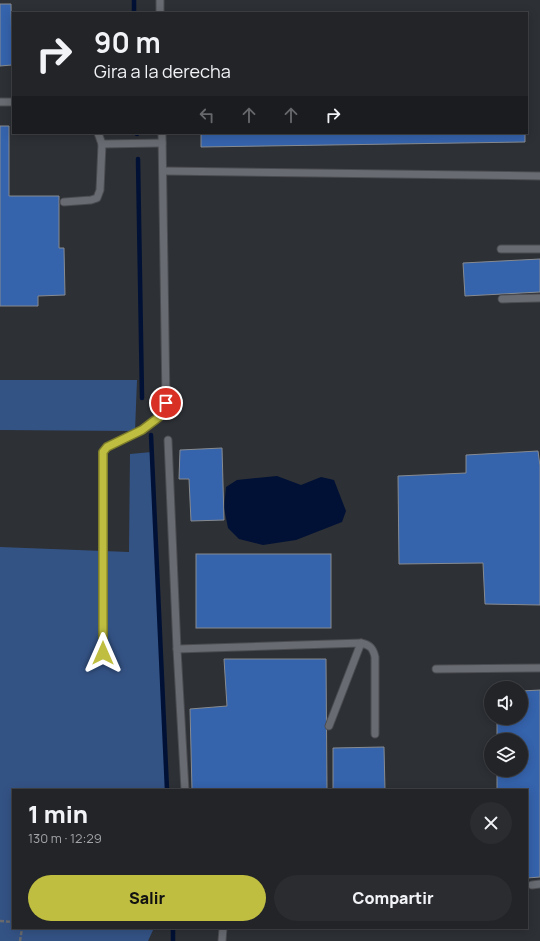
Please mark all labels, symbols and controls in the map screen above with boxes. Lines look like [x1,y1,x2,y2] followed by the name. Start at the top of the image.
[94,23,161,61] text: 90 m
[28,28,80,80] icon: right
[94,59,231,83] text: Gira a la derecha
[196,104,218,126] icon: left
[238,104,260,126] icon: ahead
[280,104,302,126] icon: ahead
[322,104,344,126] icon: right
[149,386,183,420] pin
[155,392,177,414] icon: arrive
[82,632,124,674] position arrow
[484,681,528,777] map controls
[484,681,528,725] button: sound
[484,733,528,777] button: layers
[28,797,88,830] text: 1 min
[470,802,512,844] button: close
[28,829,102,847] text: 130 m · 12:29
[28,875,266,921] button: Salir
[274,875,512,921] button: Compartir

